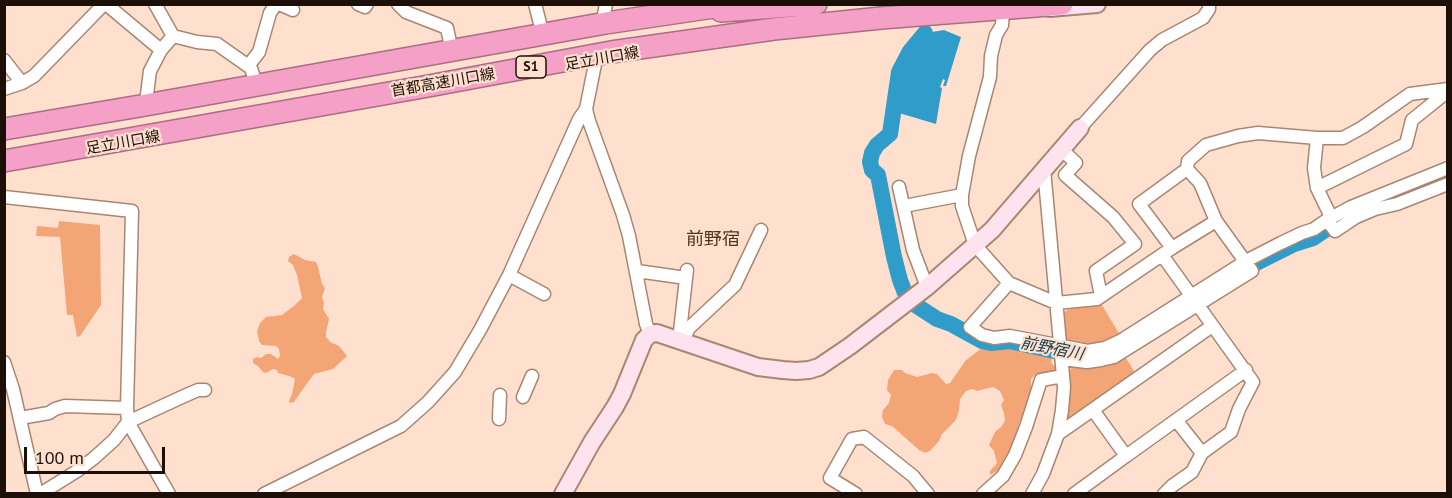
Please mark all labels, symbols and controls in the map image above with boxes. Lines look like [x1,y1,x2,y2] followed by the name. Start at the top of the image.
[564,44,640,74] street label: 足立川口線
[516,56,546,78] road number: S1
[390,65,496,101] street label: 首都高速川口線
[85,128,161,158] street label: 足立川口線
[686,229,740,251] district label: 前野宿
[1019,333,1085,365] water label: 前野宿川
[27,435,168,473] scale bar
[35,446,84,469] text: 100 m

